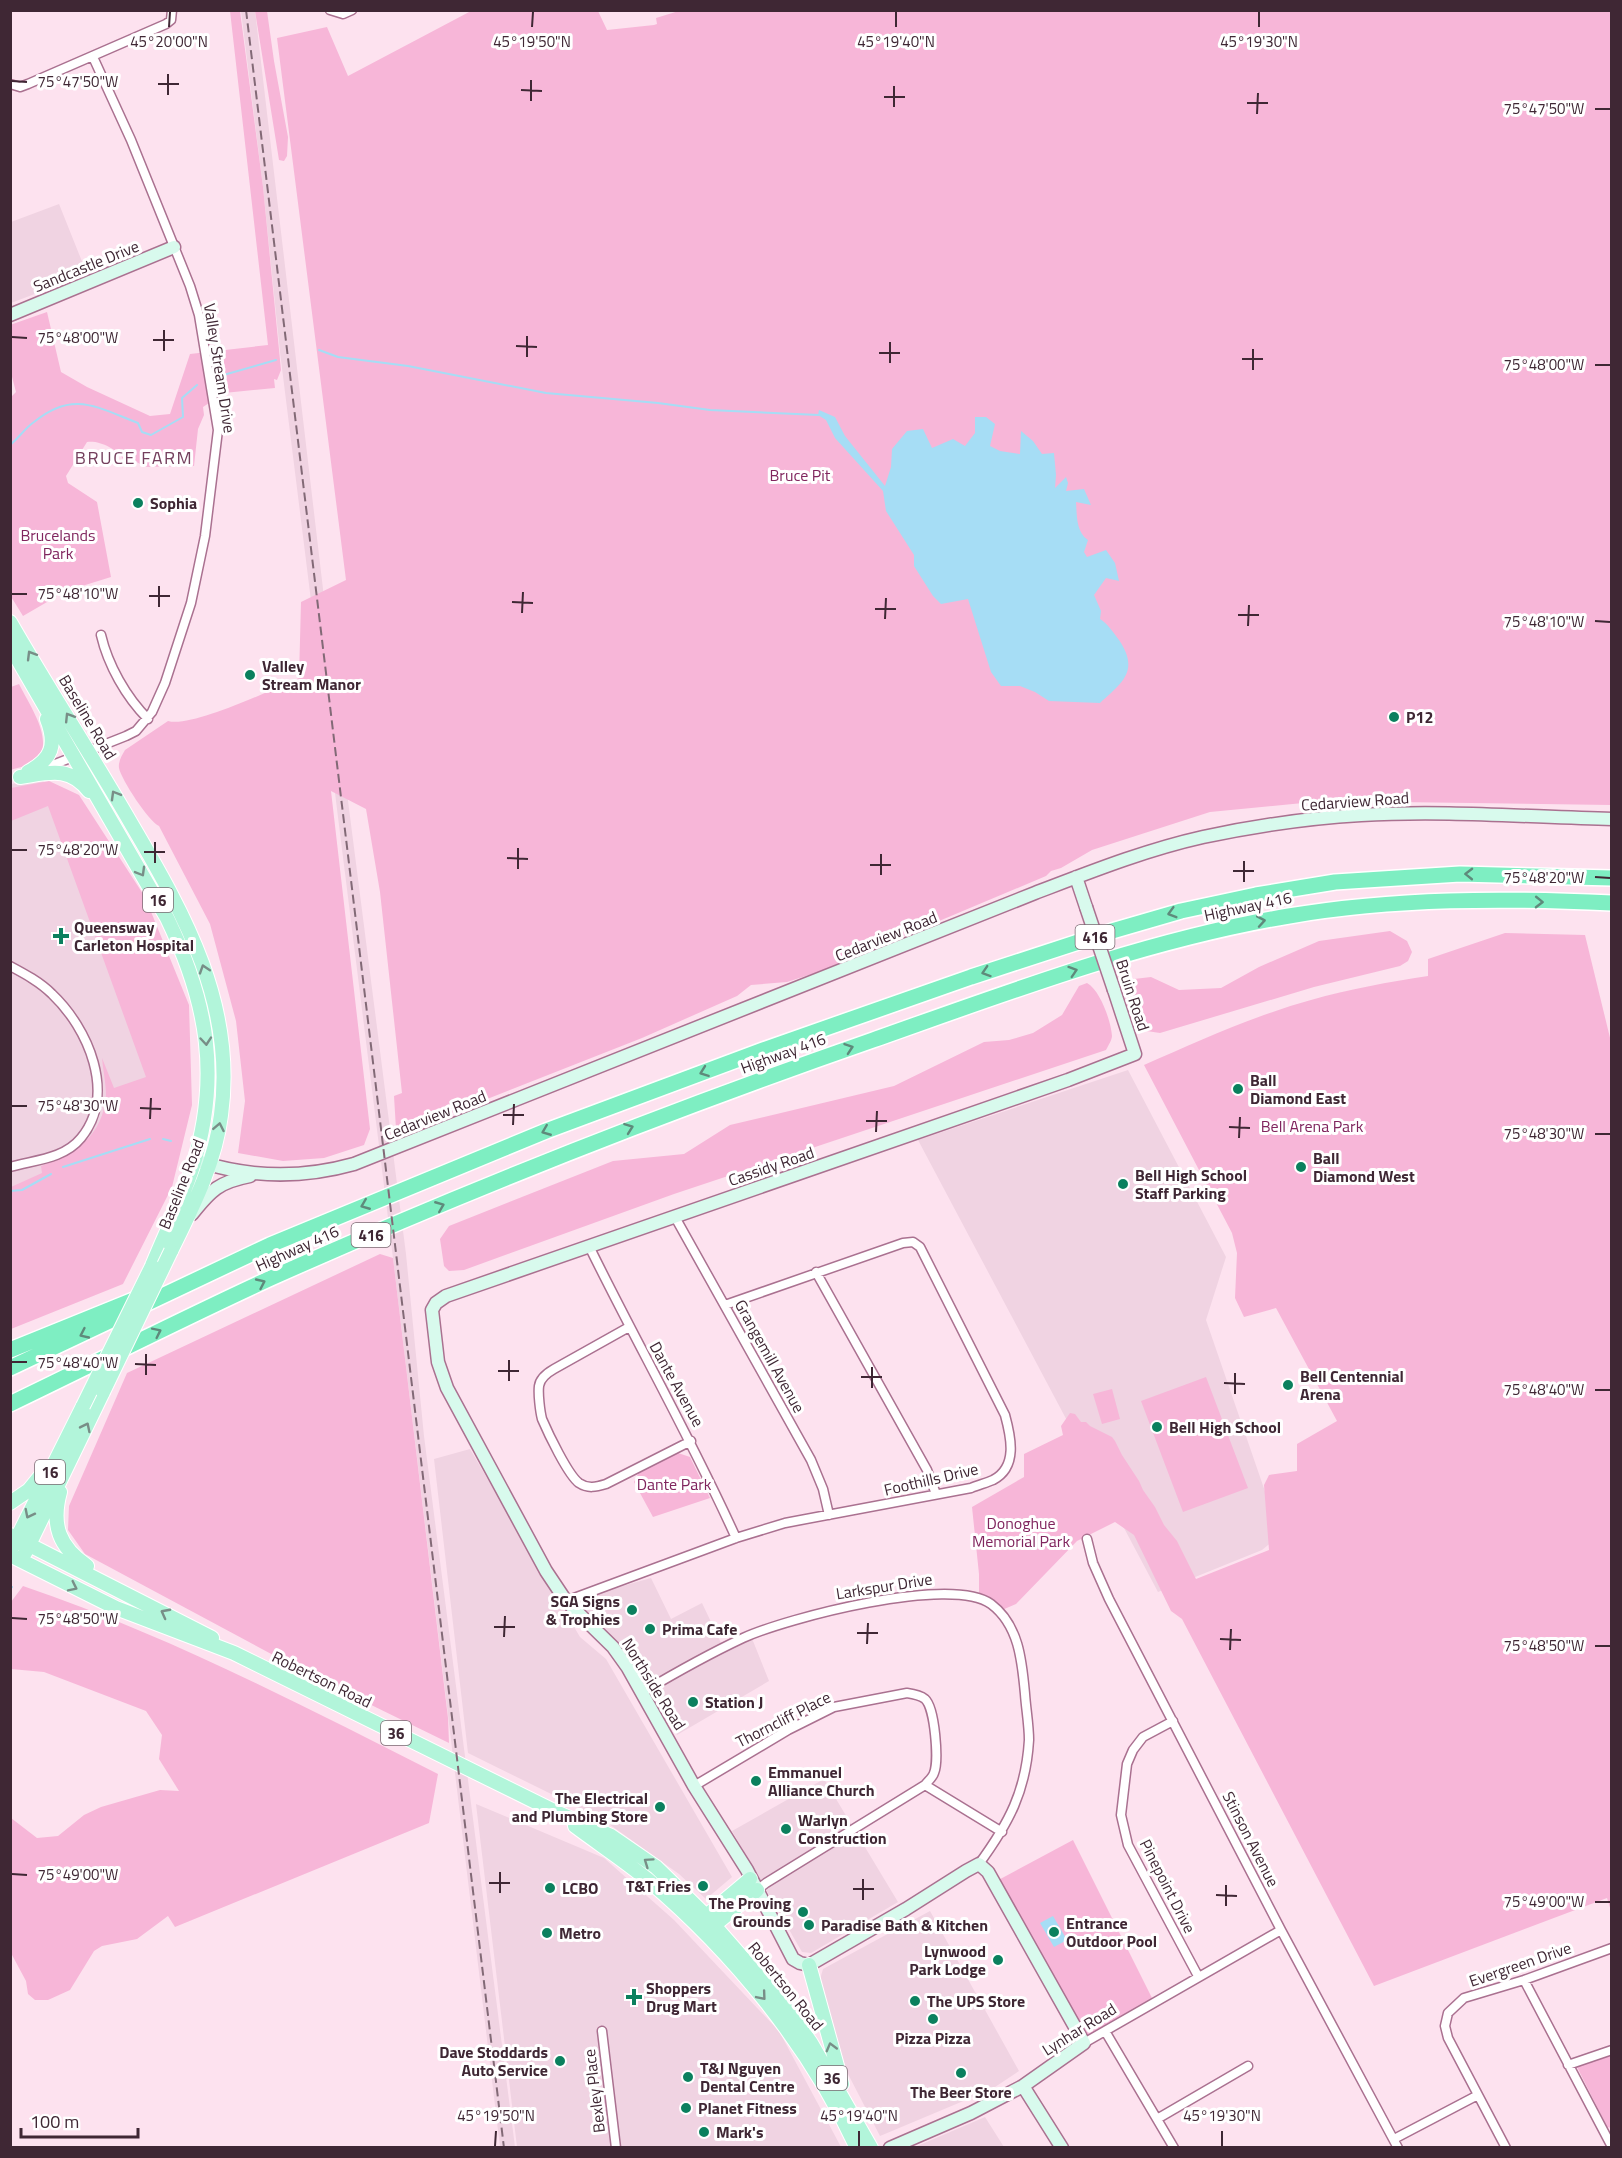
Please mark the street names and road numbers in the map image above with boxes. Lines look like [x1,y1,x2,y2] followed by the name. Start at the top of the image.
[30,234,142,298] street label: Sandcastle Drive
[198,301,242,435] street label: Valley Stream Drive
[53,670,123,764] street label: Baseline Road
[1300,785,1410,817] street label: Cedarview Road
[1202,885,1294,927] street label: Highway 416
[143,888,173,912] road number: 16
[831,905,941,967] street label: Cedarview Road
[1076,925,1114,949] road number: 416
[1110,956,1156,1034] street label: Bruin Road
[737,1026,829,1080] street label: Highway 416
[380,1084,490,1146] street label: Cedarview Road
[152,1135,210,1233] street label: Baseline Road
[725,1140,817,1192] street label: Cassidy Road
[251,1219,343,1277] street label: Highway 416
[352,1223,391,1247] road number: 416
[729,1295,811,1417] street label: Grangemill Avenue
[644,1337,710,1431] street label: Dante Avenue
[882,1457,980,1501] street label: Foothills Drive
[35,1460,65,1484] road number: 16
[834,1567,934,1605] street label: Larkspur Drive
[616,1633,692,1735] street label: Northside Road
[268,1644,376,1714] street label: Robertson Road
[731,1685,835,1753] street label: Thorncliff Place
[381,1721,411,1745] road number: 36
[1217,1787,1285,1891] street label: Stinson Avenue
[1134,1835,1202,1937] street label: Pinepoint Drive
[1466,1935,1574,1993] street label: Evergreen Drive
[743,1936,829,2036] street label: Robertson Road
[1037,1997,1121,2061] street label: Lynhar Road
[577,2048,611,2134] street label: Bexley Place
[817,2066,847,2090] road number: 36

